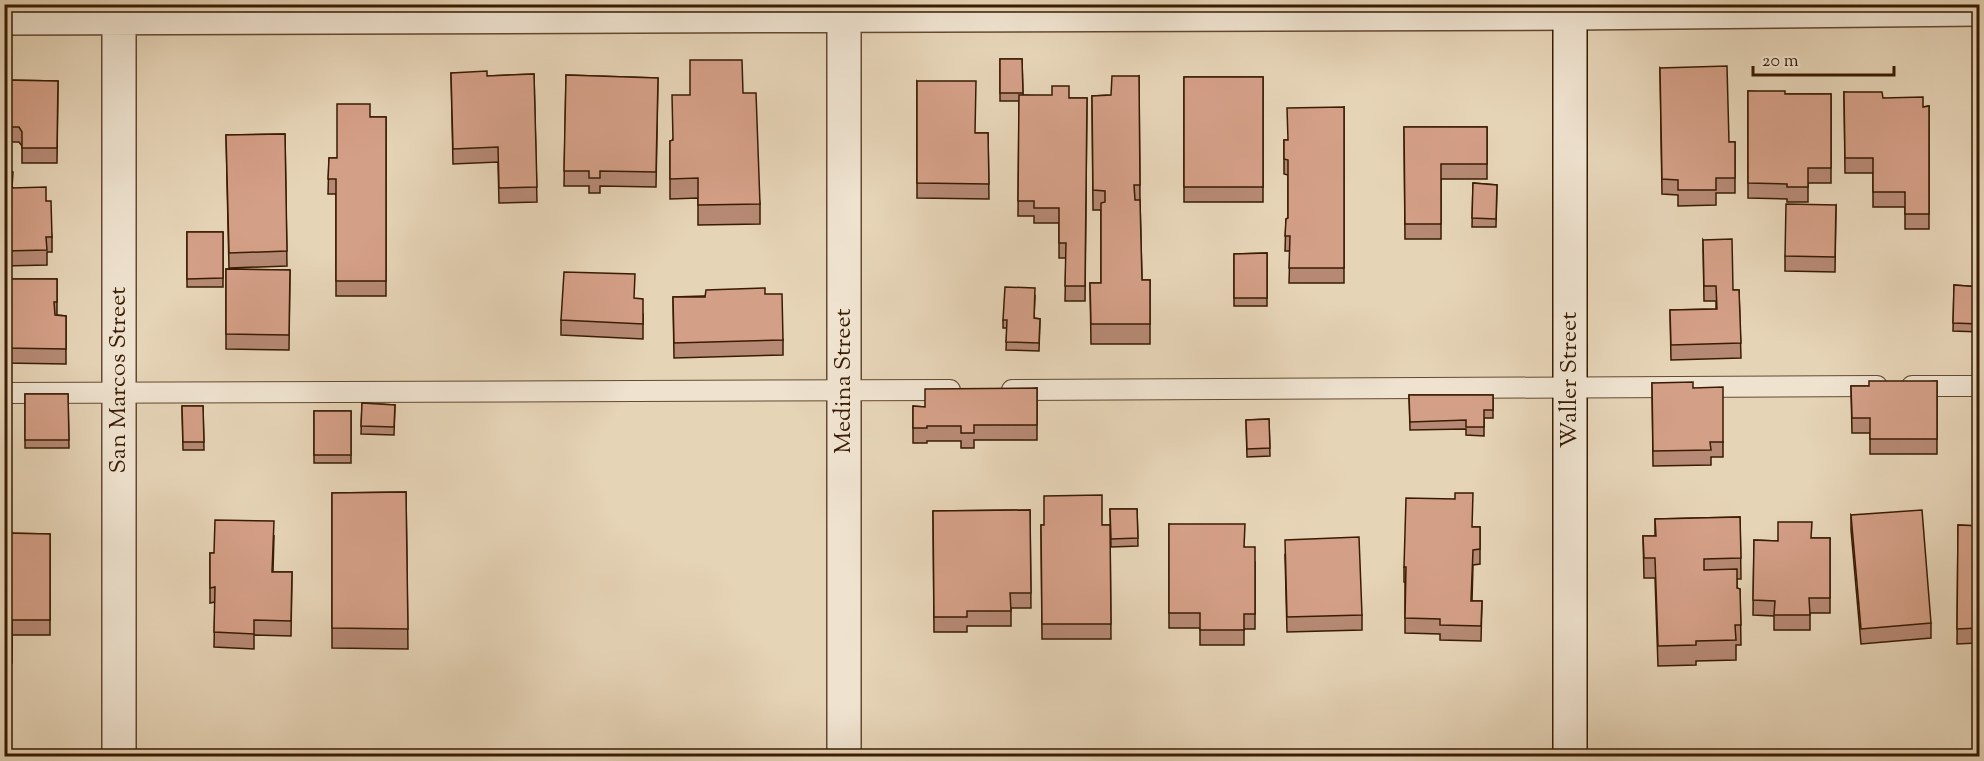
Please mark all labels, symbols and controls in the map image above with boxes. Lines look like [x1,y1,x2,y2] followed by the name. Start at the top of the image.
[1753,39,1894,77] scale bar
[1762,49,1799,75] text: 20 m
[102,287,136,473] street label: San Marcos Street
[827,308,861,454] street label: Medina Street
[1553,312,1587,448] street label: Waller Street

